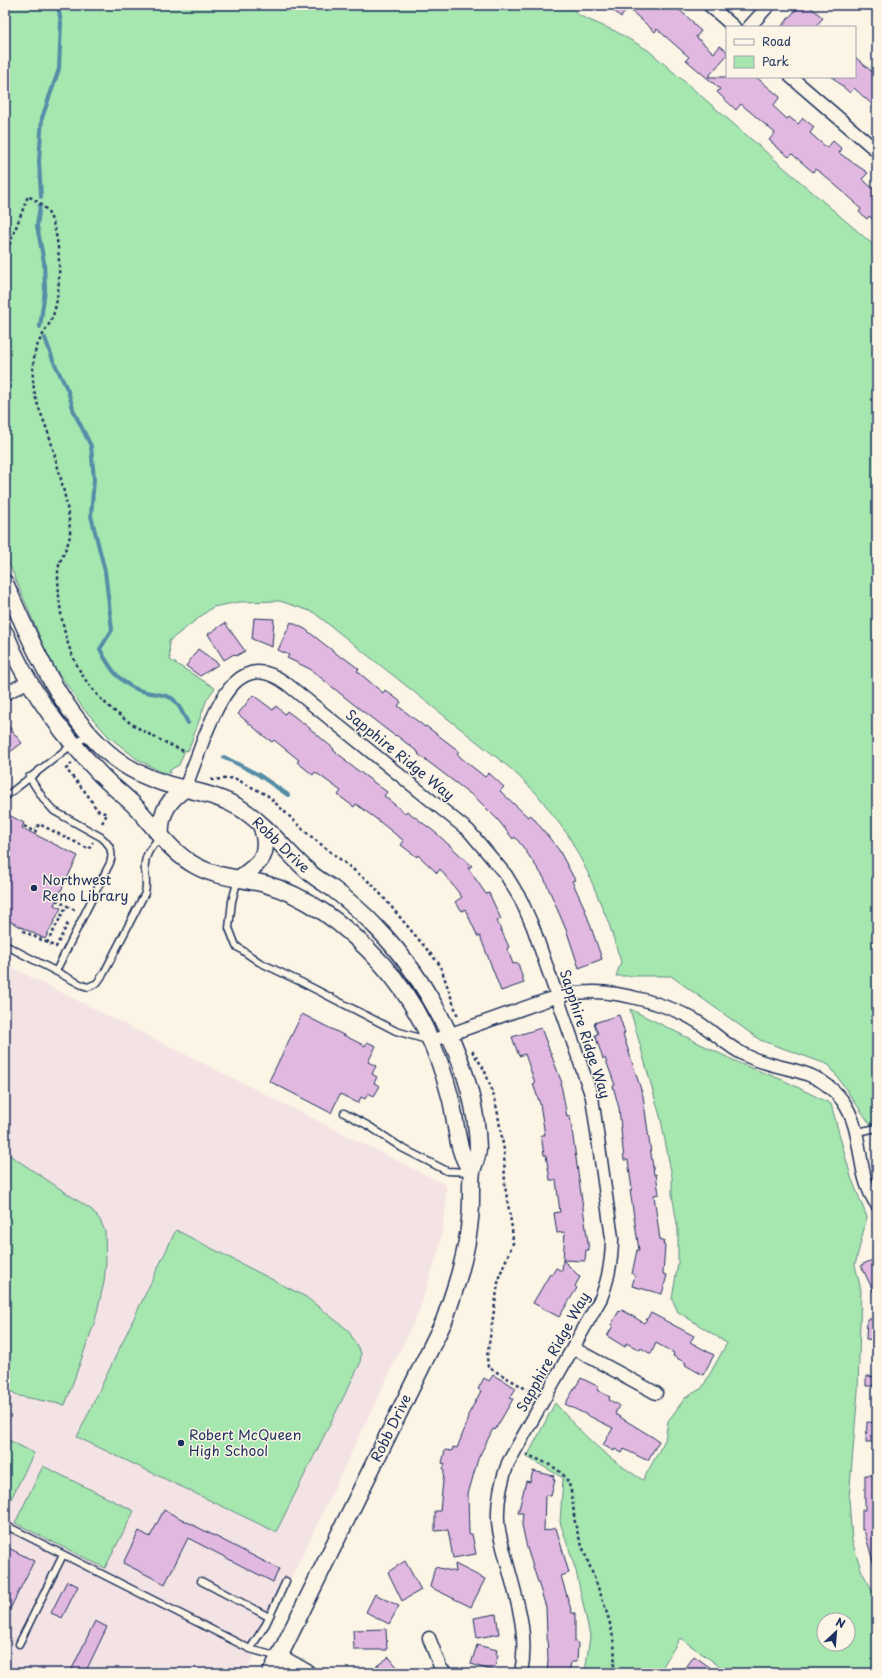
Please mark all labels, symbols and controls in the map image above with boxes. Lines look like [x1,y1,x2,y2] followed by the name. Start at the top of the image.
[726,26,856,78] legend
[762,32,791,50] text: Road
[762,52,789,70] text: Park
[341,704,459,805] street label: Sapphire Ridge Way
[248,812,315,878] street label: Robb Drive
[42,869,128,906] place label: Northwest Reno Library
[29,883,39,893] marker: Northwest Reno Library
[555,967,616,1101] street label: Sapphire Ridge Way
[511,1288,594,1416] street label: Sapphire Ridge Way
[365,1390,416,1465] street label: Robb Drive
[189,1424,301,1461] place label: Robert McQueen High School
[176,1438,186,1448] marker: Robert McQueen High School
[816,1612,856,1652] north arrow
[833,1613,849,1632] text: N

